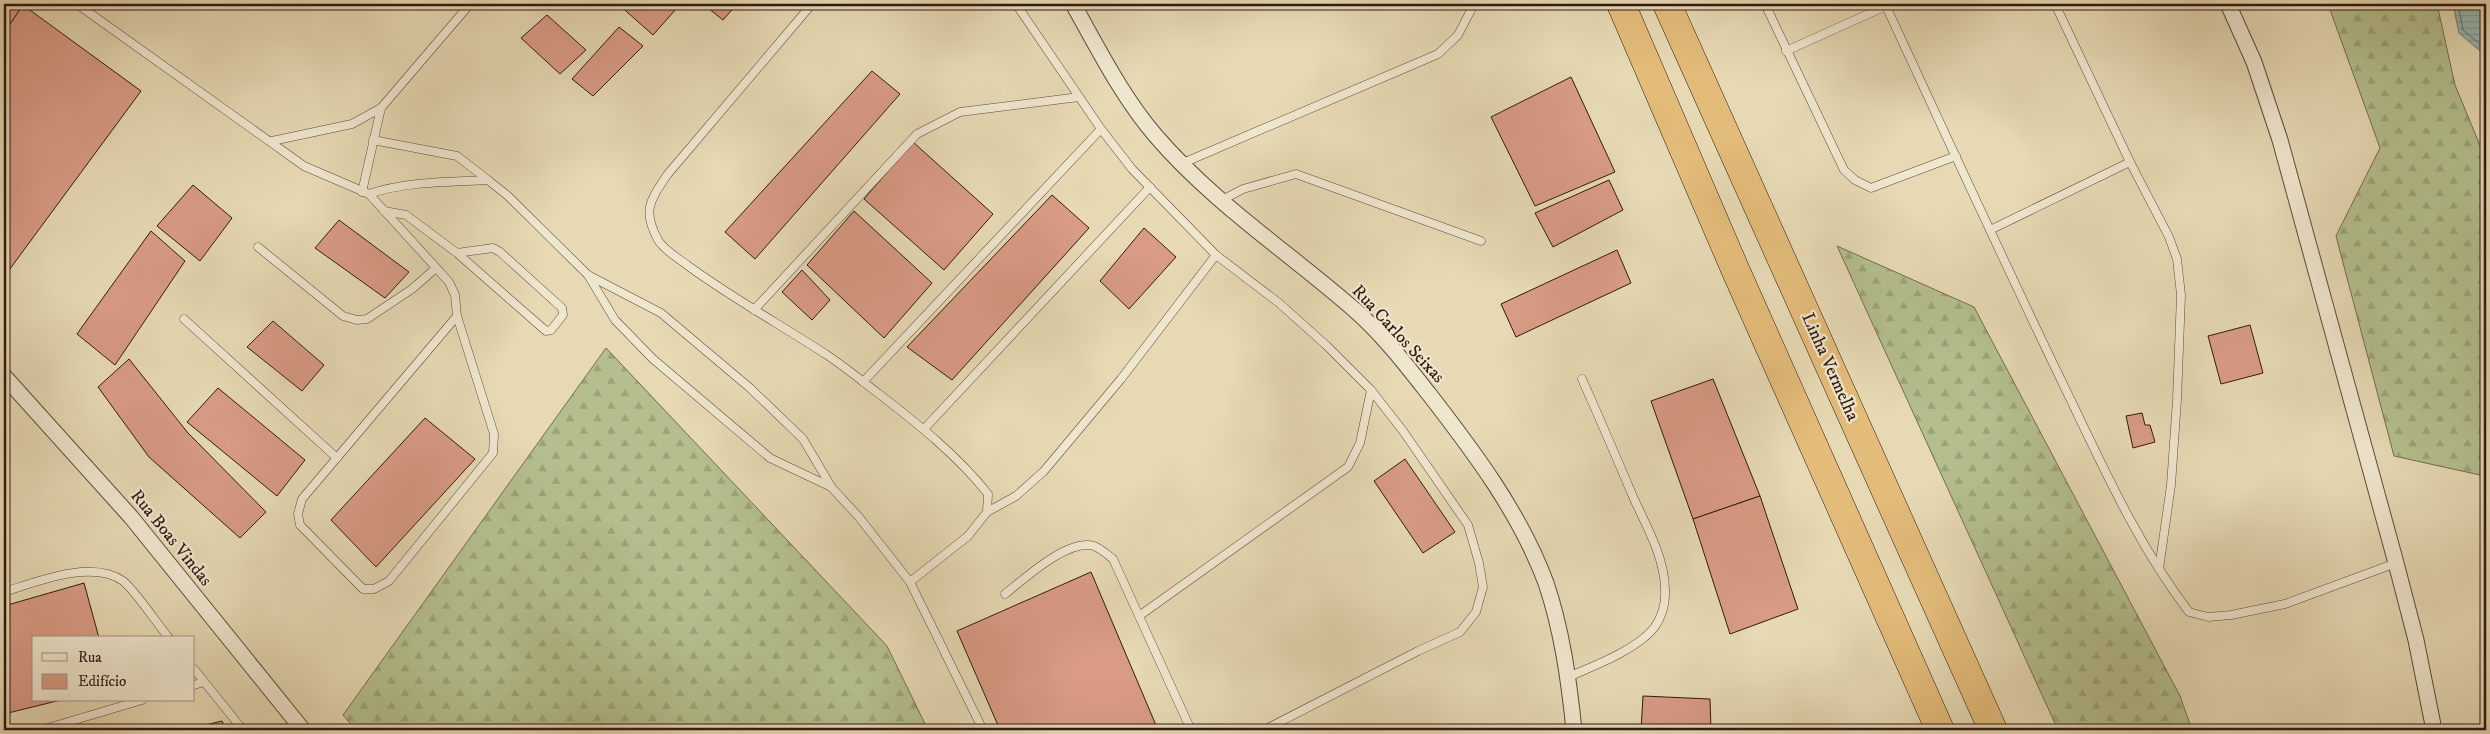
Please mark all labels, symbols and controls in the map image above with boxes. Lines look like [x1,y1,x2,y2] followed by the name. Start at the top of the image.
[1347,280,1449,388] street label: Rua Carlos Seixas
[1796,310,1864,425] street label: Linha Vermelha
[125,485,217,591] street label: Rua Boas Vindas
[32,636,195,702] legend
[78,648,102,667] text: Rua
[78,672,126,691] text: Edifício

